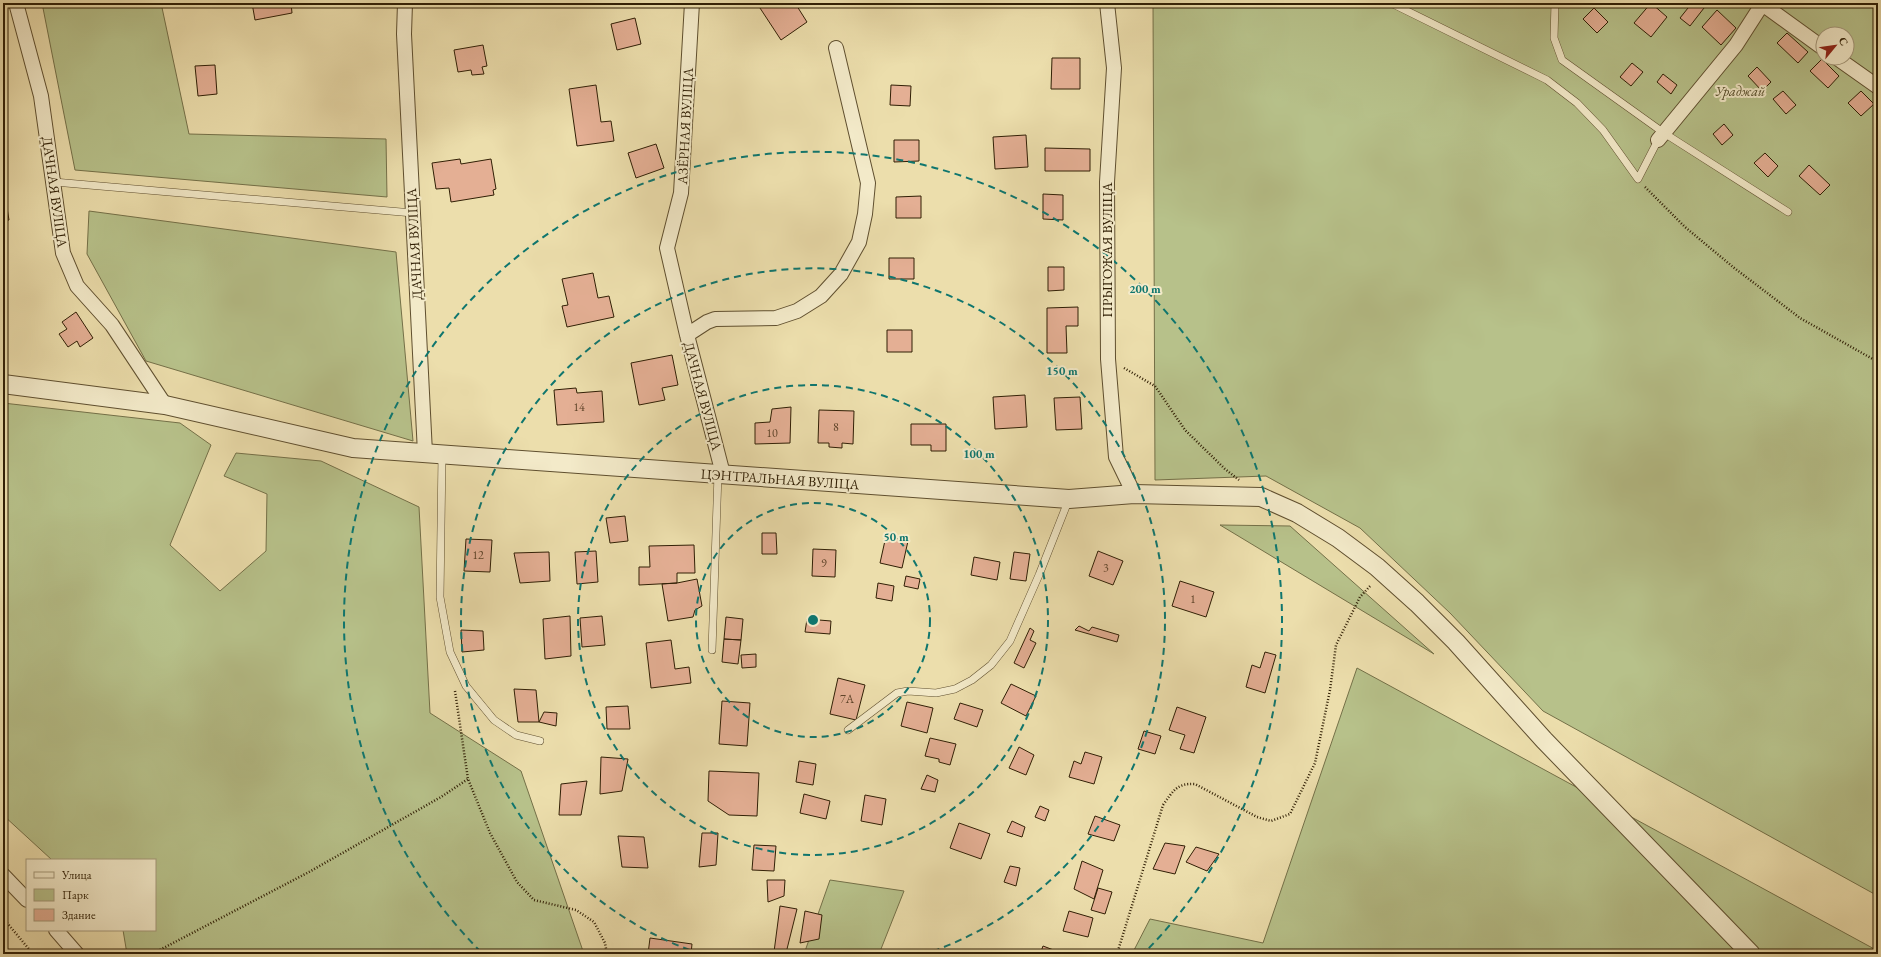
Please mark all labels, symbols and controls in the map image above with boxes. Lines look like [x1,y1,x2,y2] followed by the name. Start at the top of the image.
[1815,26,1855,66] north arrow
[1836,34,1852,48] text: С
[673,67,697,186] street label: АЗЁРНАЯ ВУЛІЦА
[1715,82,1765,100] park label: Ураджай
[38,135,72,249] street label: ДАЧНАЯ ВУЛІЦА
[1098,182,1116,318] street label: ПРЫГОЖАЯ ВУЛІЦА
[402,187,426,300] street label: ДАЧНАЯ ВУЛІЦА
[1129,281,1161,297] text: 200 m
[680,340,726,453] street label: ДАЧНАЯ ВУЛІЦА
[1046,363,1078,379] text: 150 m
[573,399,585,415] house number: 14
[833,419,839,435] house number: 8
[766,425,778,441] house number: 10
[963,446,995,462] text: 100 m
[700,464,860,494] street label: ЦЭНТРАЛЬНАЯ ВУЛІЦА
[883,529,909,545] text: 50 m
[472,547,484,563] house number: 12
[821,555,827,571] house number: 9
[1103,560,1109,576] house number: 3
[1190,591,1196,607] house number: 1
[806,613,820,627] centre of rings
[840,691,855,707] house number: 7А
[26,859,156,931] legend
[61,867,92,883] text: Улица
[62,887,89,903] text: Парк
[62,907,96,923] text: Здание

